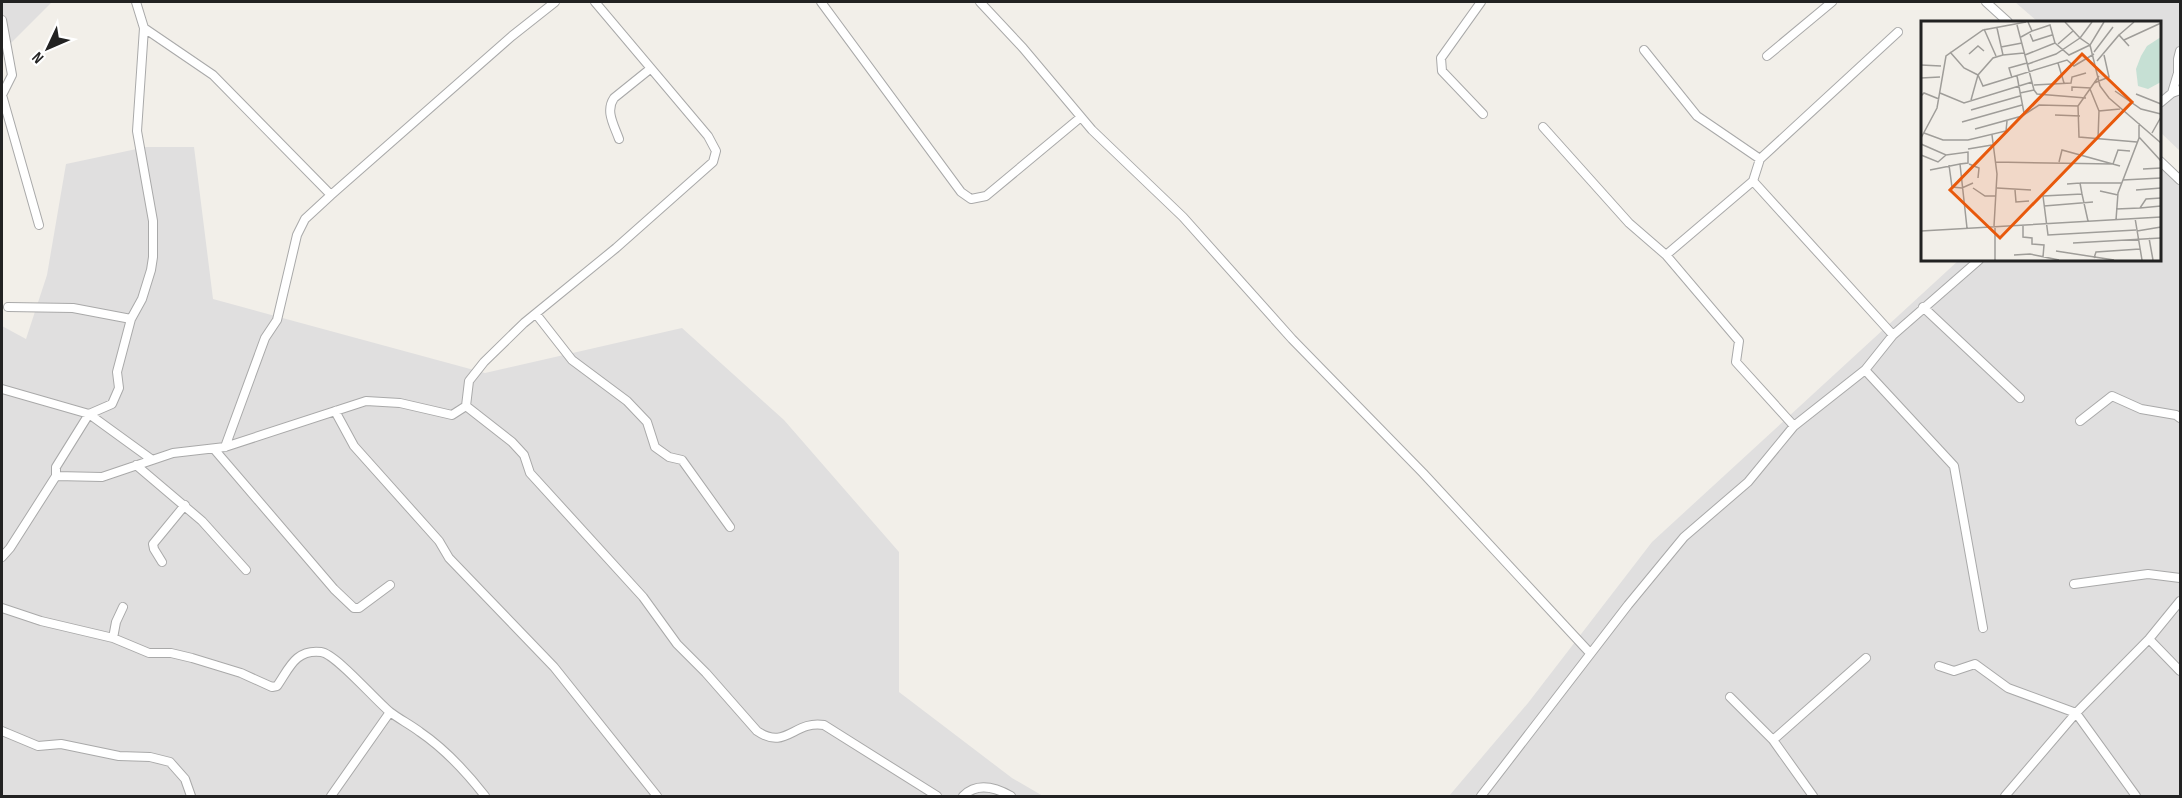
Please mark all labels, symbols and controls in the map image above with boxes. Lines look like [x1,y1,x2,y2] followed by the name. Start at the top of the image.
[18,18,78,78] north arrow
[1921,21,2161,261] inset map
[28,48,48,67] text: N

